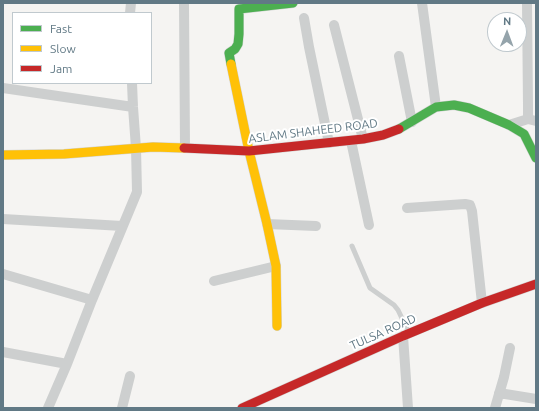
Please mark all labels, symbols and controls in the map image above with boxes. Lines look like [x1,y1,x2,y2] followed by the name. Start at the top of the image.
[12,12,152,84] legend
[487,12,527,52] north arrow
[503,15,511,27] text: N
[50,22,72,35] text: Fast
[50,42,76,55] text: Slow
[50,62,72,75] text: Jam
[248,116,378,146] street label: ASLAM SHAHEED ROAD
[348,311,418,353] street label: TULSA ROAD

